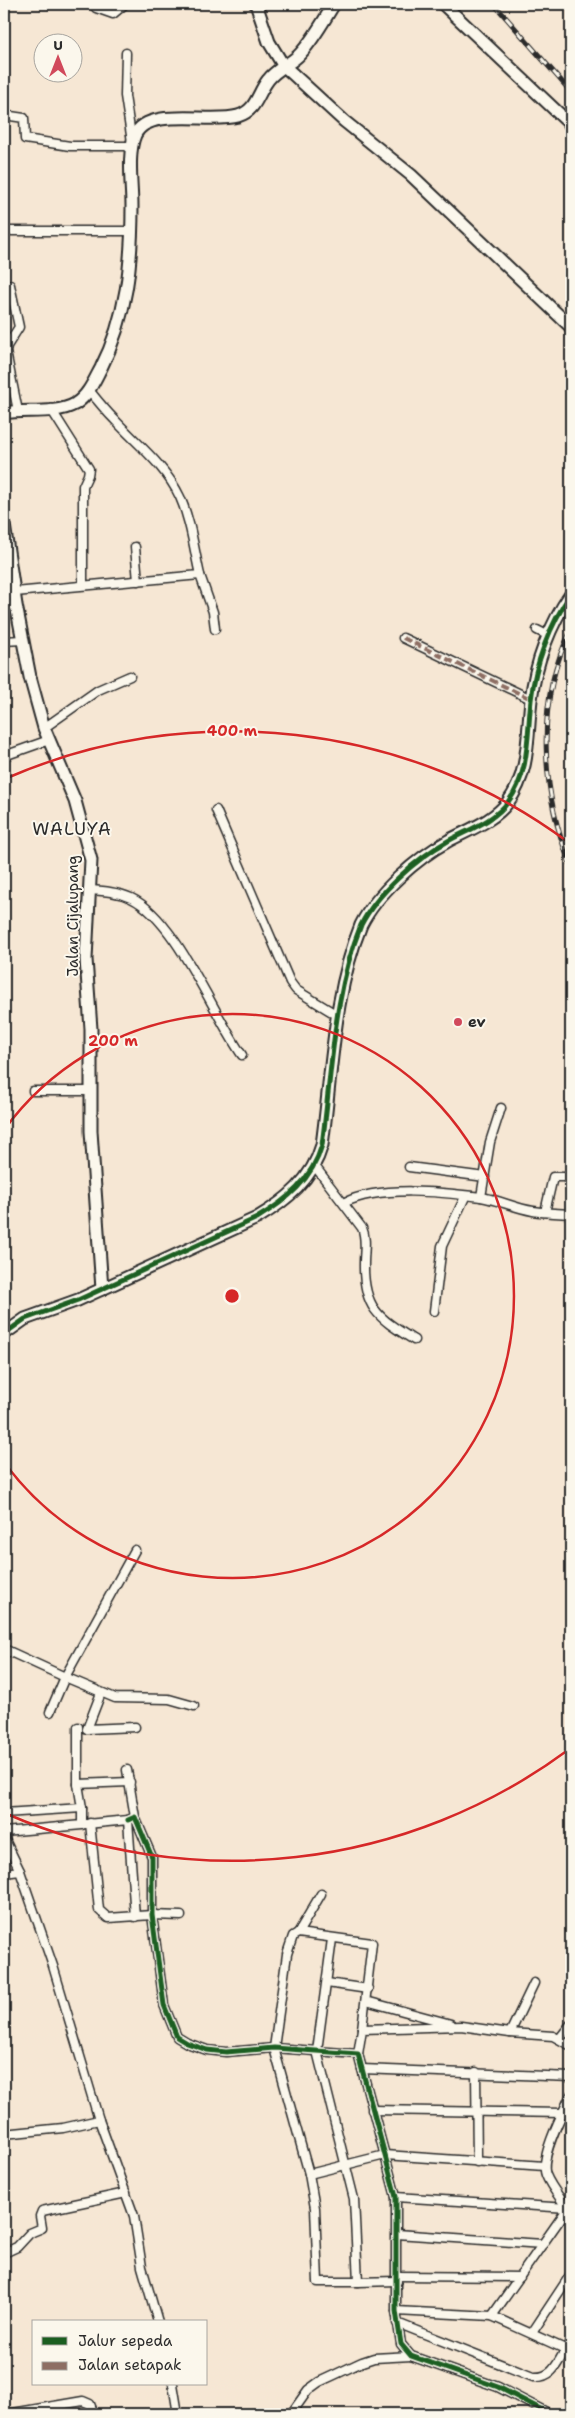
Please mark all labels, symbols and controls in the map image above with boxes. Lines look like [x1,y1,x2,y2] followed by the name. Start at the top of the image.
[32,32,82,82] north arrow
[53,36,63,54] text: U
[207,721,257,741] text: 400 m
[32,817,112,841] district label: WALUYA
[63,855,83,977] street label: Jalan Cijalupang
[468,1012,486,1032] place label: ev
[452,1016,464,1028] marker: ev
[88,1031,138,1051] text: 200 m
[223,1287,241,1305] centre of rings
[32,2320,208,2386] legend
[78,2331,173,2351] text: Jalur sepeda
[78,2355,182,2375] text: Jalan setapak

